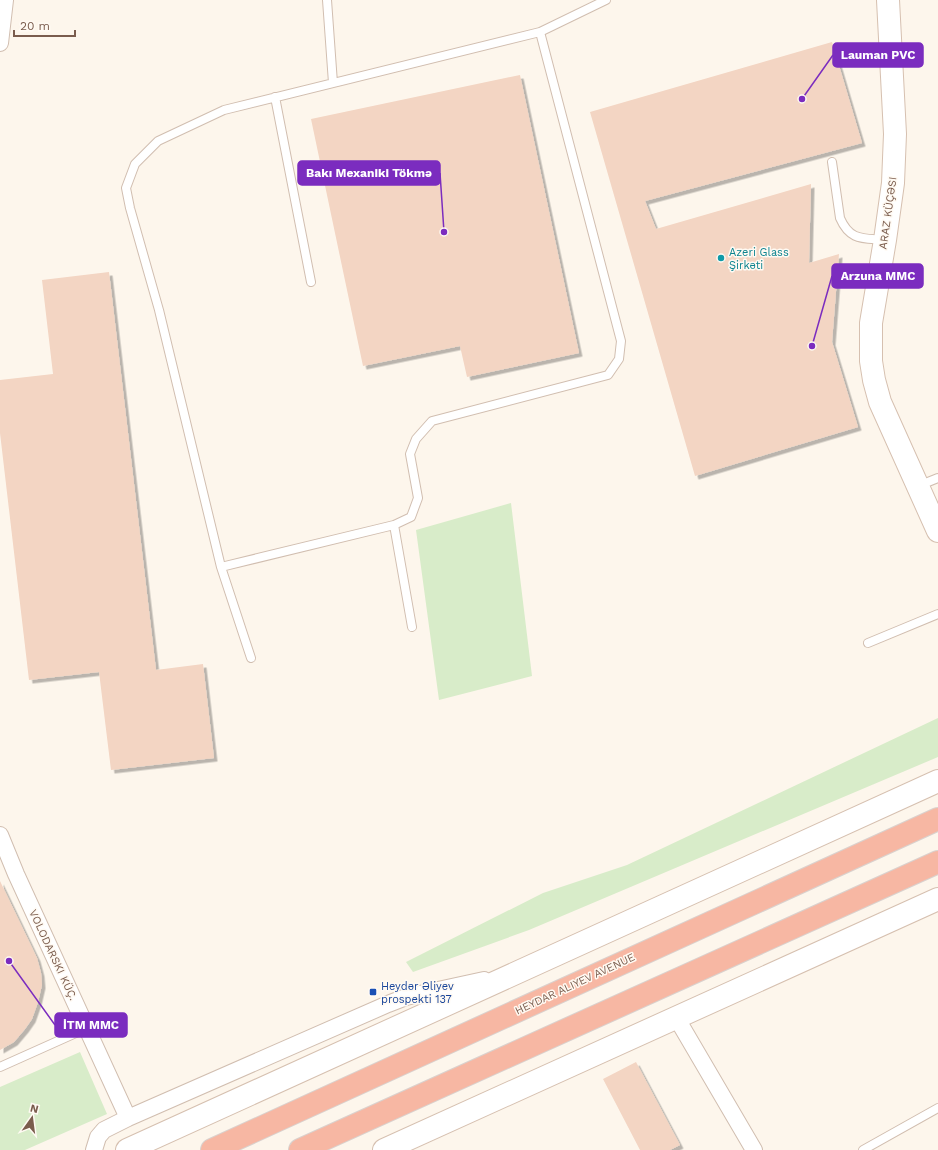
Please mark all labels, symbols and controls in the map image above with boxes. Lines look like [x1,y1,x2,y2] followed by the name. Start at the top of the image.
[14,12,75,38] scale bar
[20,19,50,33] text: 20 m
[833,43,923,67] callout: Lauman PVC
[841,48,915,62] text: Lauman PVC
[298,161,440,185] callout: Bakı Mexaniki Tökmə
[306,166,432,180] text: Bakı Mexaniki Tökmə
[875,176,900,250] street label: ARAZ KÜÇƏSI
[729,246,789,272] place label: Azeri Glass Şirkəti
[716,253,726,263] marker: Azeri Glass Şirkəti
[832,264,923,288] callout: Arzuna MMC
[841,269,915,283] text: Arzuna MMC
[26,907,81,1003] street label: VOLODARSKI KÜÇ.
[513,951,637,1017] street label: HEYDAR ALIYEV AVENUE
[381,980,454,1006] place label: Heydər Əliyev prospekti 137
[368,987,378,997] marker: Heydər Əliyev prospekti 137
[55,1013,127,1037] callout: İTM MMC
[63,1018,119,1032] text: İTM MMC
[12,1098,52,1138] north arrow
[29,1101,40,1116] text: N

